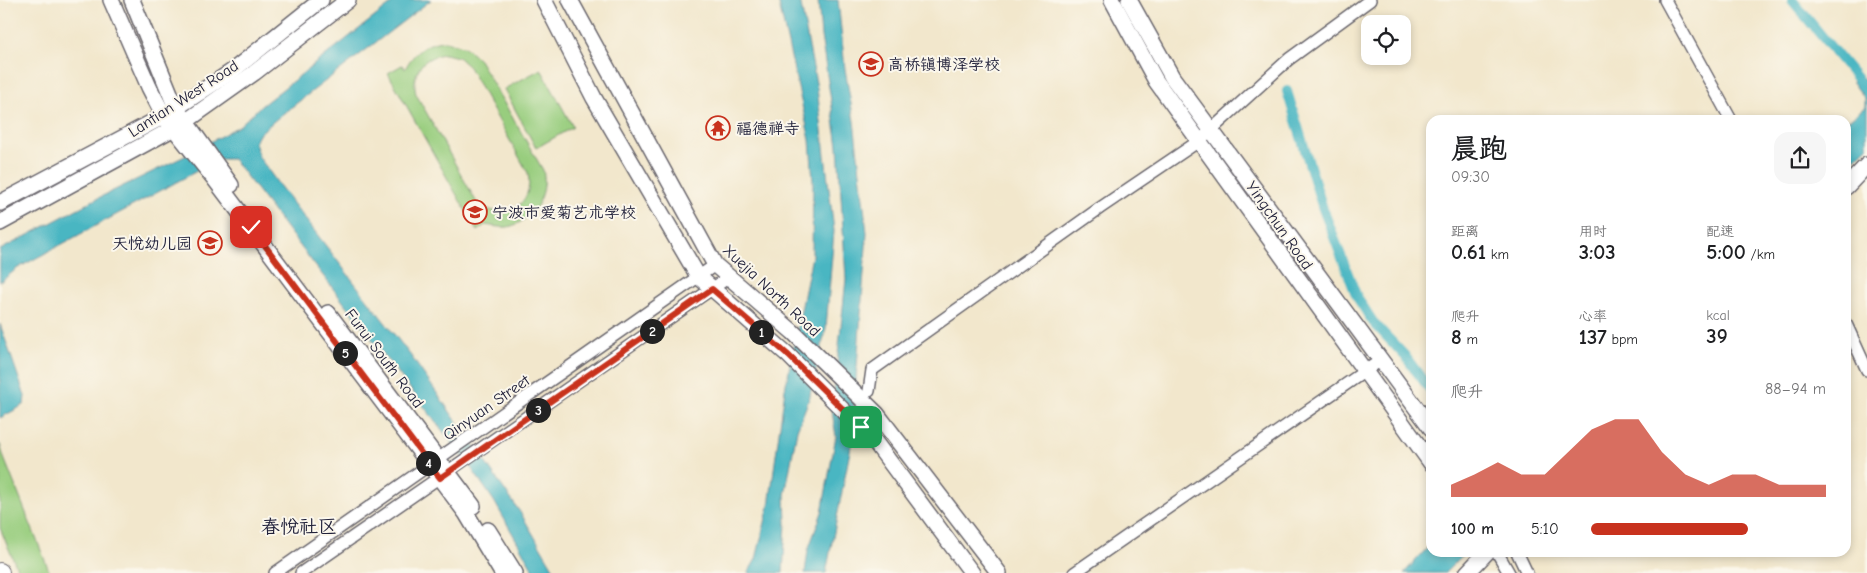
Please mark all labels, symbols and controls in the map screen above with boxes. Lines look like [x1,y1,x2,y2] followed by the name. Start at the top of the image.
[1361,15,1411,65] map controls
[1361,15,1411,65] button: locate
[858,51,884,77] school or university icon: 高桥镇博泽学校
[888,56,1000,74] place label: 高桥镇博泽学校
[125,57,242,141] street label: Lantian West Road
[705,115,731,141] temple icon: 福德禅寺
[736,120,800,138] place label: 福德禅寺
[1774,132,1826,184] button: share
[1451,133,1507,165] text: 晨跑
[1451,168,1490,186] text: 09:30
[1242,178,1316,273] street label: Yingchun Road
[462,199,488,225] school or university icon: 宁波市爱菊艺术学校
[492,204,636,222] place label: 宁波市爱菊艺术学校
[230,206,272,248] pin
[237,213,265,241] icon: check
[1451,223,1479,240] text: 距离
[1579,223,1607,240] text: 用时
[1706,223,1734,240] text: 配速
[197,230,223,256] school or university icon: 天悦幼儿园
[112,235,192,253] place label: 天悦幼儿园
[1451,240,1486,264] text: 0.61
[1579,240,1616,264] text: 3:03
[1706,240,1746,264] text: 5:00
[719,241,824,340] street label: Xuejia North Road
[1486,246,1509,263] text: km
[1746,246,1775,263] text: /km
[341,305,427,412] street label: Furui South Road
[1706,307,1730,324] text: kcal
[1451,308,1479,325] text: 爬升
[1579,308,1607,325] text: 心率
[640,318,664,344] pin: 2
[748,320,774,344] pin: 1
[649,323,656,340] text: 2
[759,324,764,341] text: 1
[1706,324,1728,348] text: 39
[1451,325,1462,349] text: 8
[1579,325,1607,349] text: 137
[1462,331,1478,348] text: m
[1607,331,1638,348] text: bpm
[332,340,358,366] pin: 5
[342,345,349,362] text: 5
[440,371,534,444] street label: Qinyuan Street
[1765,380,1826,398] text: 88–94 m
[1451,383,1483,401] text: 爬升
[526,398,550,422] pin: 3
[535,402,542,419] text: 3
[840,406,882,448] pin
[847,413,875,441] icon: arrive
[416,450,440,476] pin: 4
[425,455,432,472] text: 4
[261,516,337,538] district label: 春悦社区
[1451,520,1494,538] text: 100 m
[1531,520,1559,538] text: 5:10

